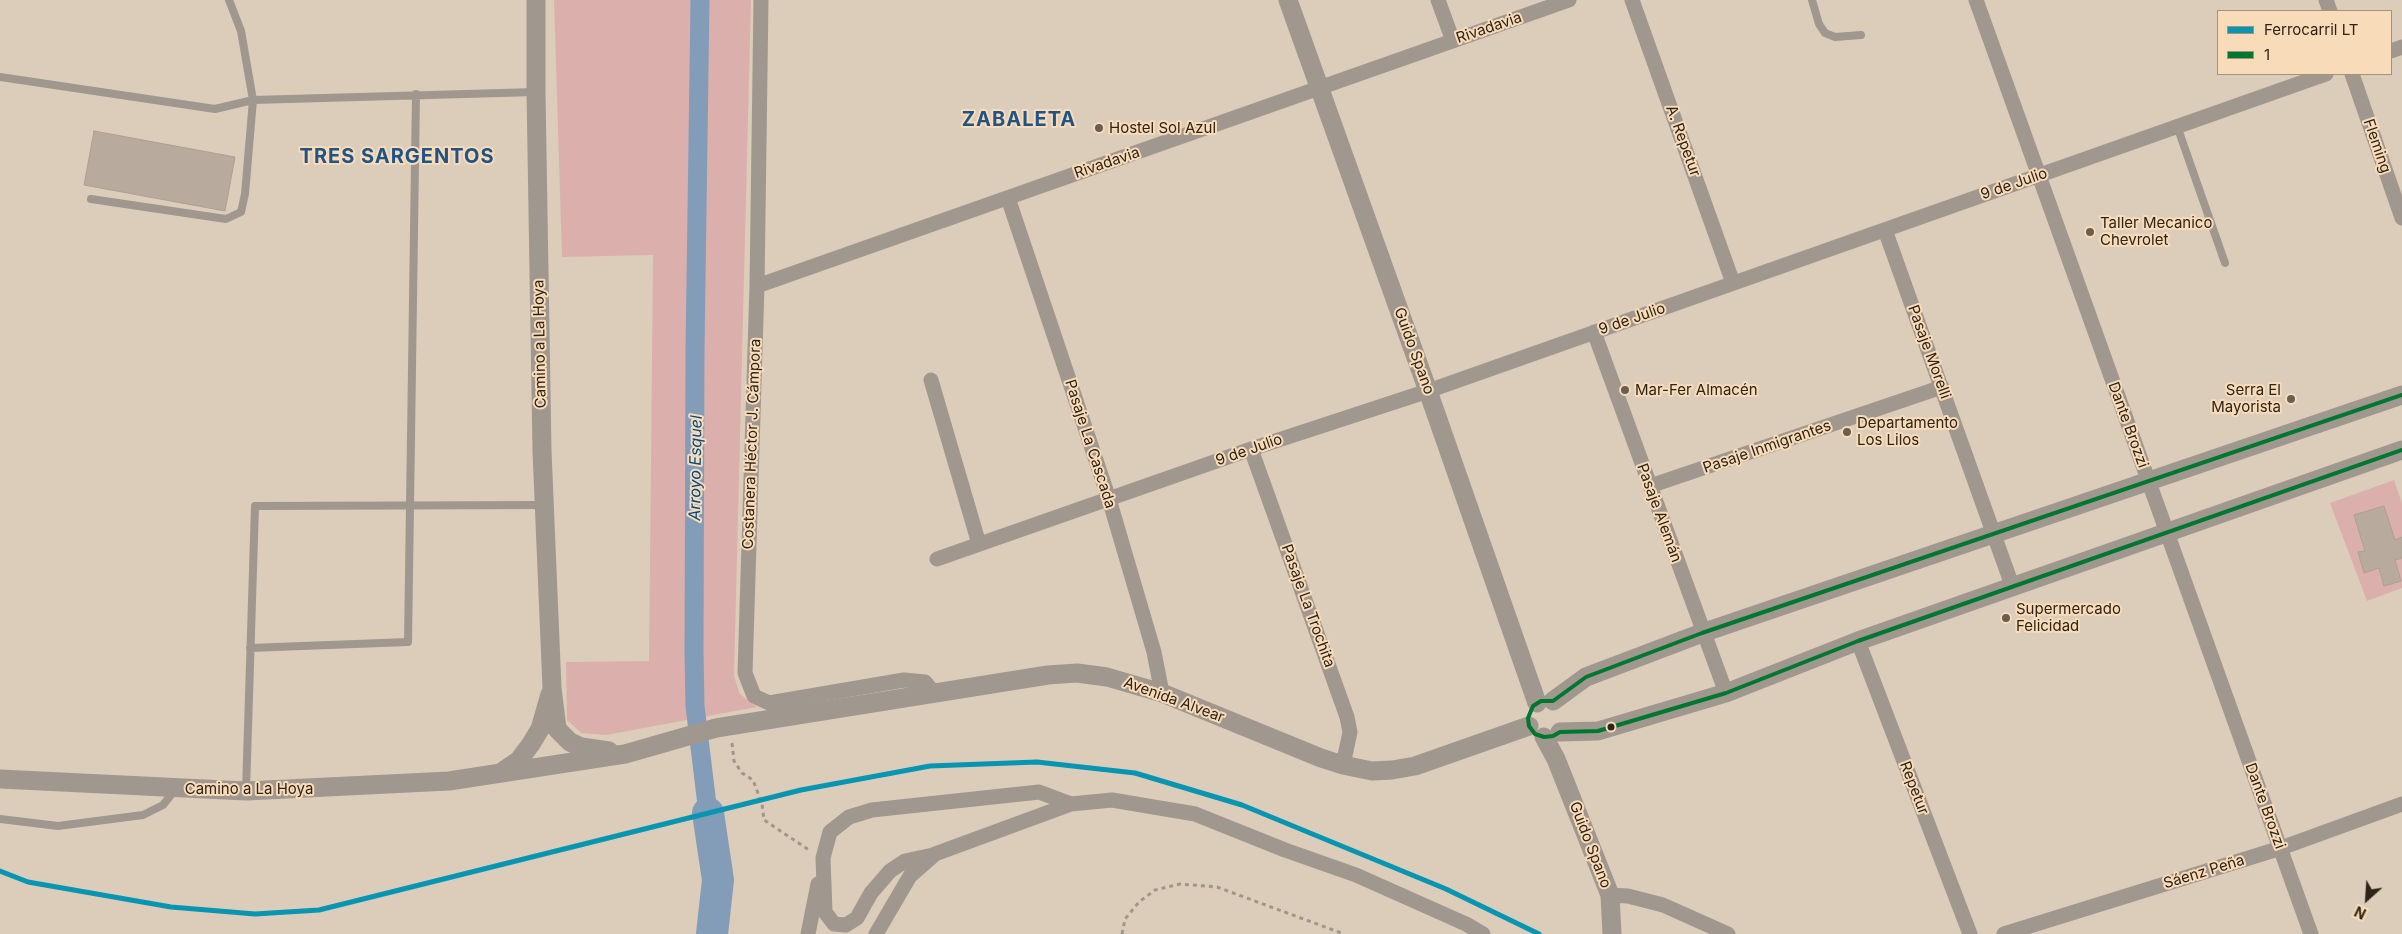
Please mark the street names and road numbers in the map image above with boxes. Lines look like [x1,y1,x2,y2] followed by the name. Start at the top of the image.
[1454,8,1524,48] street label: Rivadavia
[1662,103,1704,179] street label: A. Repetur
[2359,117,2395,175] street label: Fleming
[1072,143,1142,183] street label: Rivadavia
[1978,164,2050,204] street label: 9 de Julio
[530,280,550,408] street label: Camino a La Hoya
[1596,299,1668,339] street label: 9 de Julio
[1904,303,1954,401] street label: Pasaje Morelli
[1390,305,1438,397] street label: Guido Spano
[739,338,765,550] street label: Costanera Héctor J. Cámpora
[1061,377,1119,511] street label: Pasaje La Cascada
[2104,380,2152,470] street label: Dante Brozzi
[1701,417,1833,477] street label: Pasaje Inmigrantes
[1213,430,1285,470] street label: 9 de Julio
[1633,461,1685,565] street label: Pasaje Alemán
[1277,542,1339,670] street label: Pasaje La Trochita
[1121,673,1227,727] street label: Avenida Alvear
[1896,759,1932,817] street label: Repetur
[2241,761,2289,851] street label: Dante Brozzi
[185,780,313,798] street label: Camino a La Hoya
[1565,799,1615,891] street label: Guido Spano
[2161,851,2247,893] street label: Sáenz Peña

